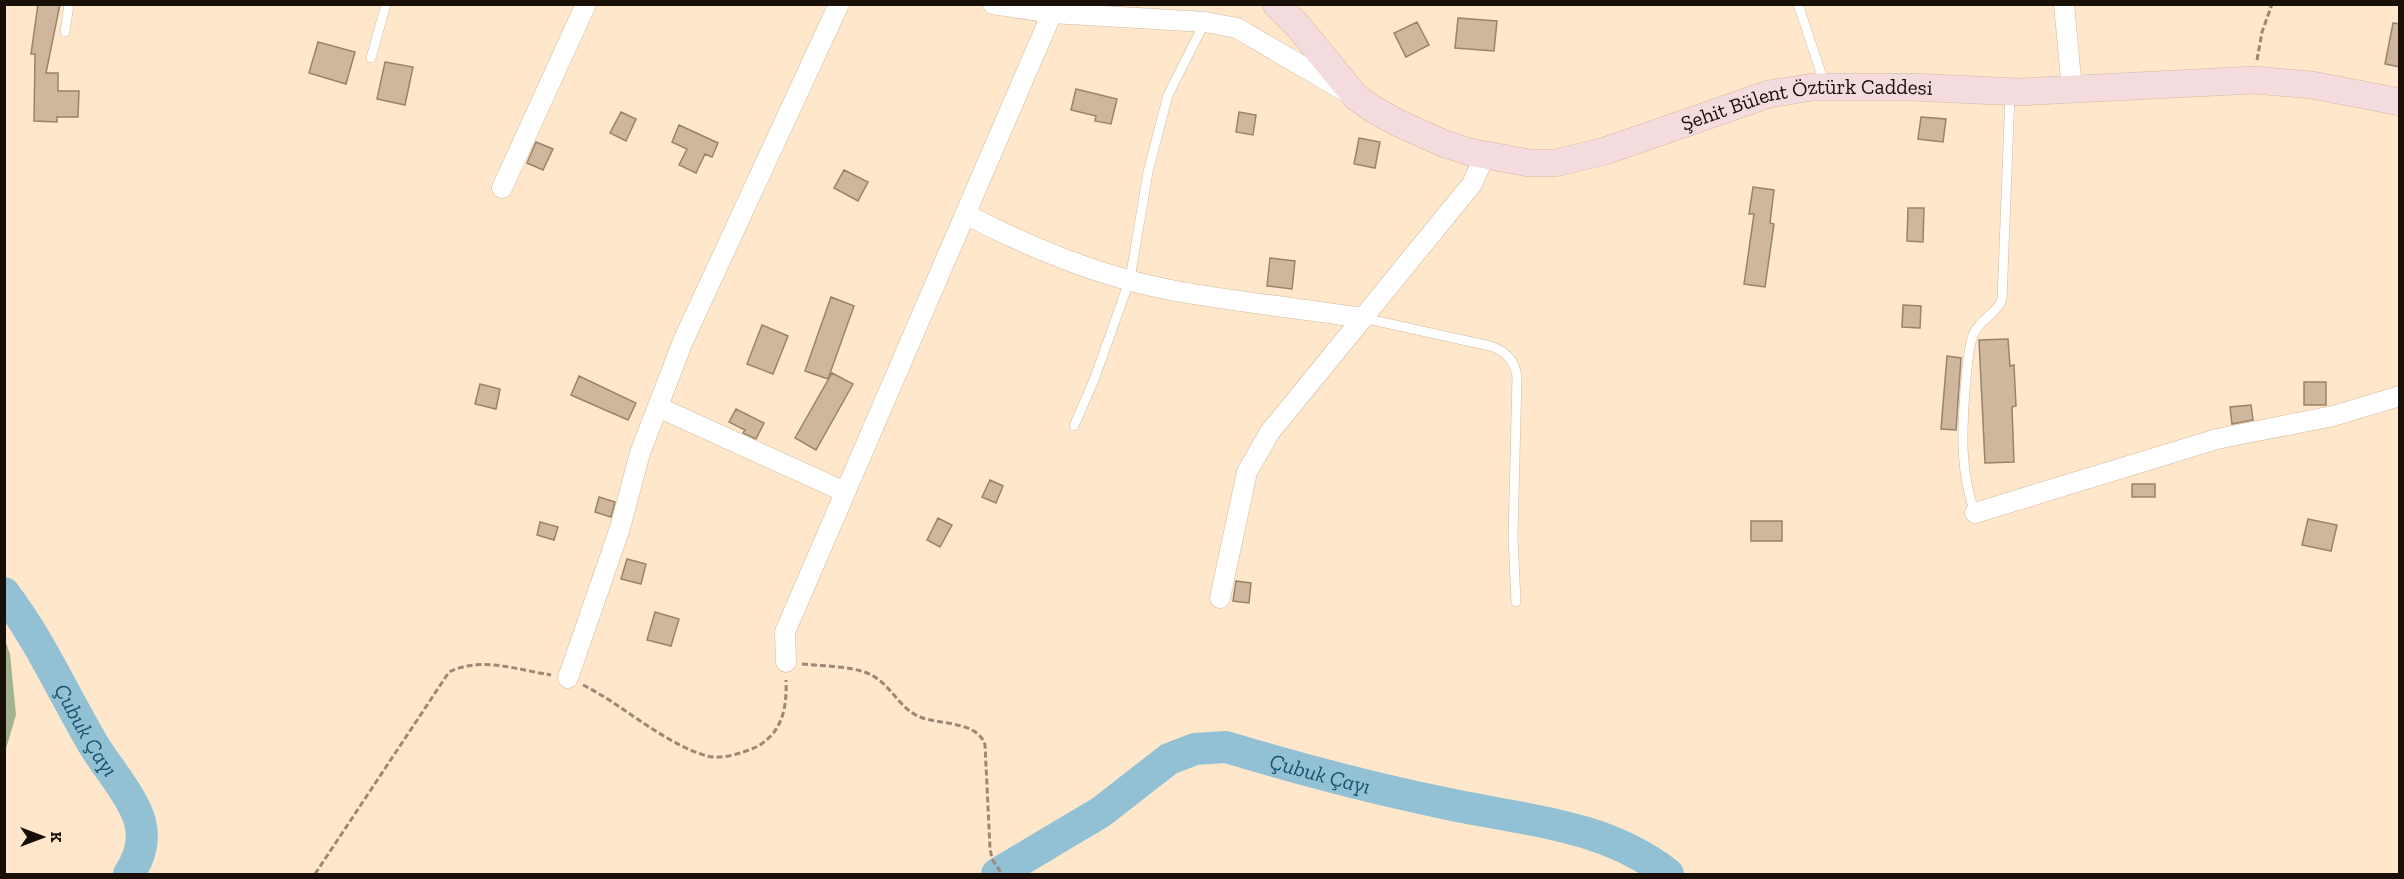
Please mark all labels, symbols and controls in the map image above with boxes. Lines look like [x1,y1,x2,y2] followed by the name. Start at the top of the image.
[1677,73,1933,136] street label: Şehit Bülent Öztürk Caddesi
[48,679,124,782] water label: Çubuk Çayı
[1267,747,1373,800] water label: Çubuk Çayı
[12,807,72,867] north arrow
[47,832,66,843] text: K

